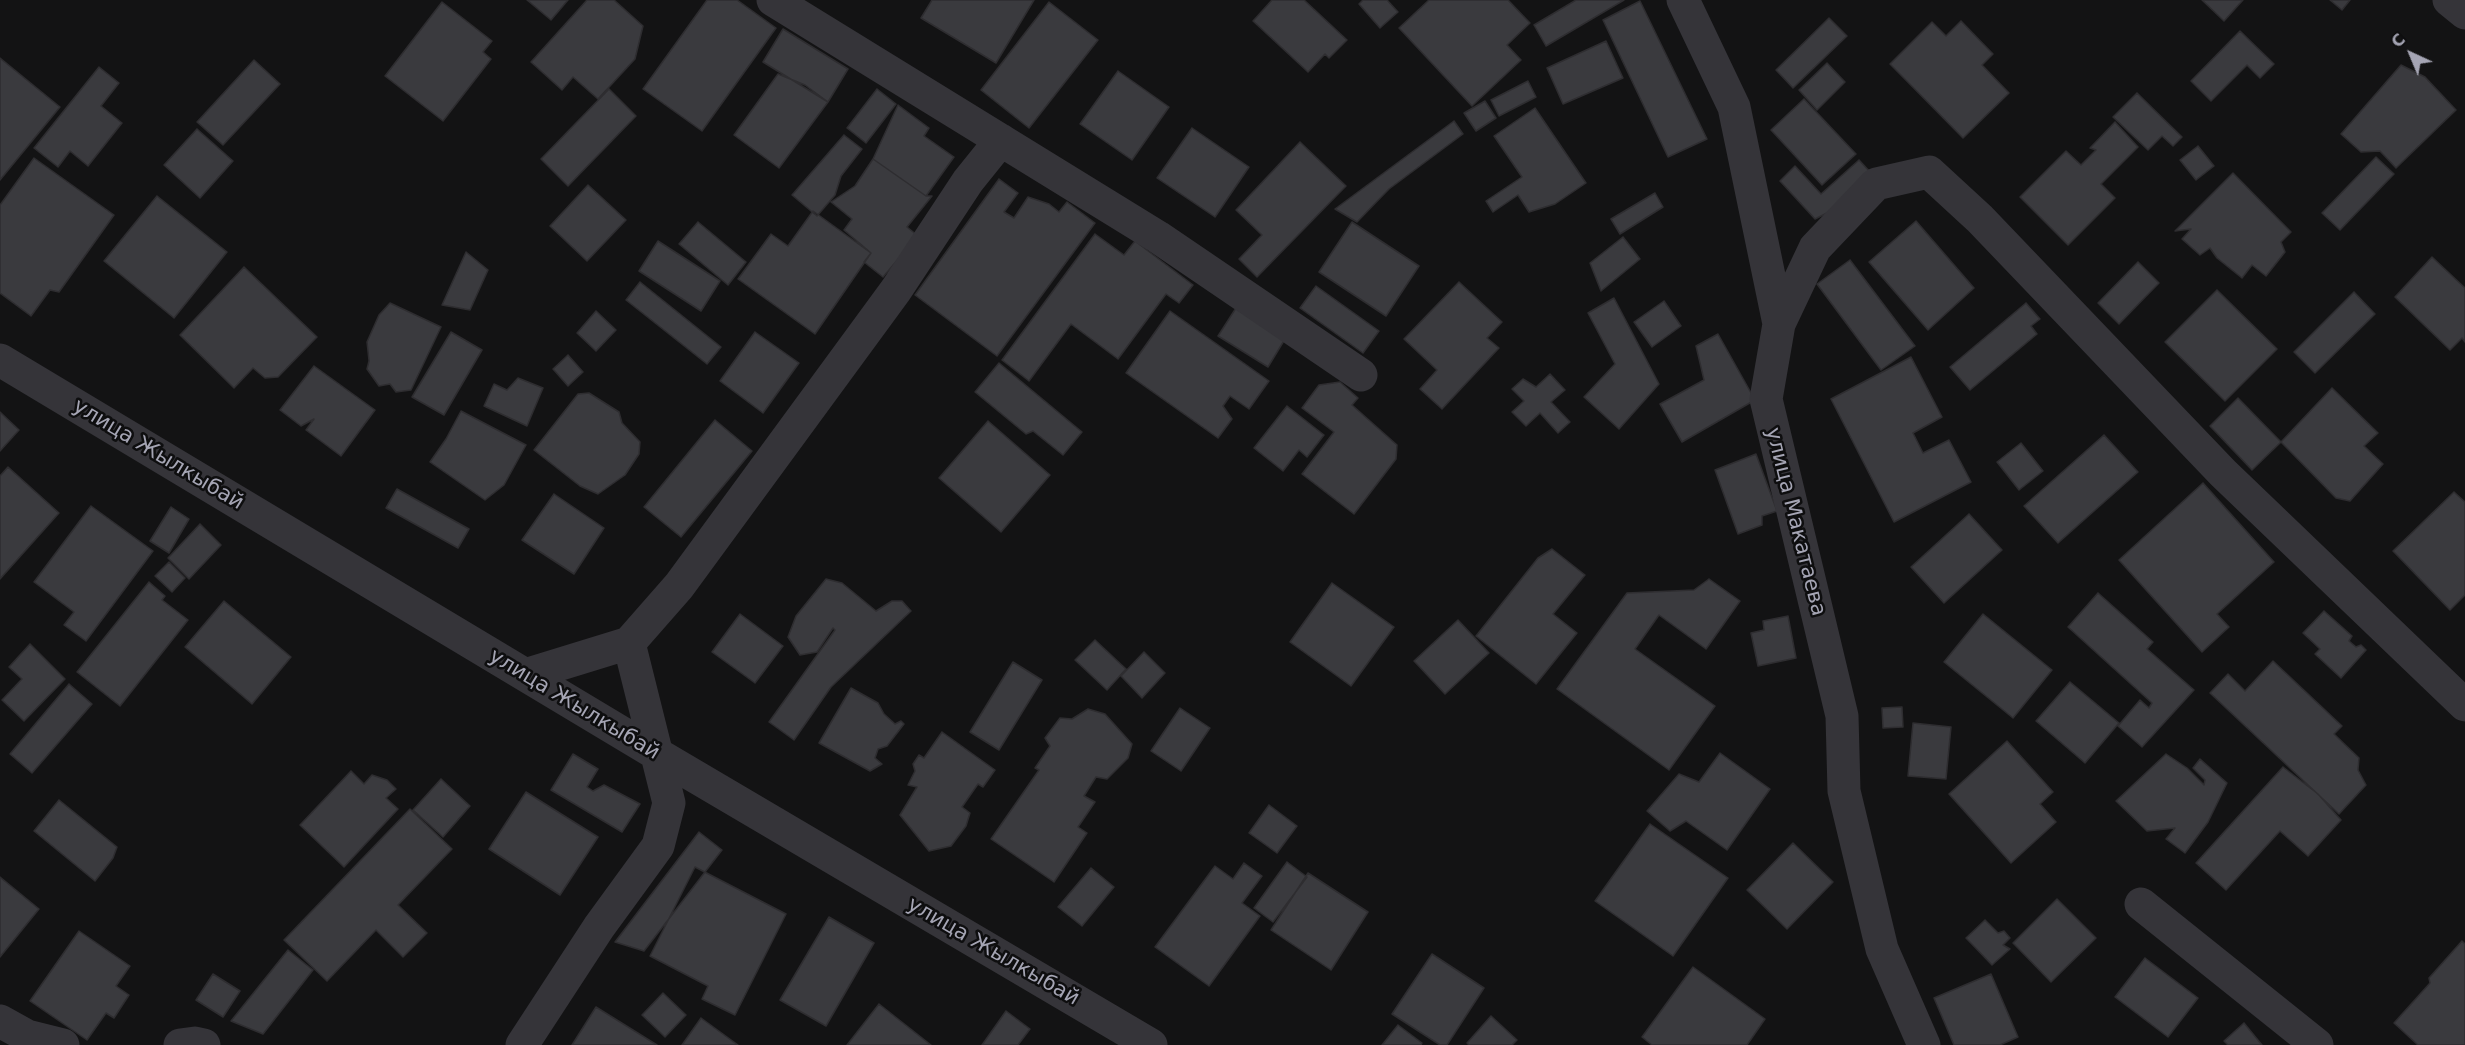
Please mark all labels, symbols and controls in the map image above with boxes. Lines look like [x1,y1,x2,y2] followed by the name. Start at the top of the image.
[2381,24,2441,84] north arrow
[2387,30,2409,52] text: С
[68,394,248,516] street label: улица Жылкыбай
[1759,425,1831,619] street label: улица Макатаева
[484,644,664,766] street label: улица Жылкыбай
[902,892,1084,1012] street label: улица Жылкыбай

